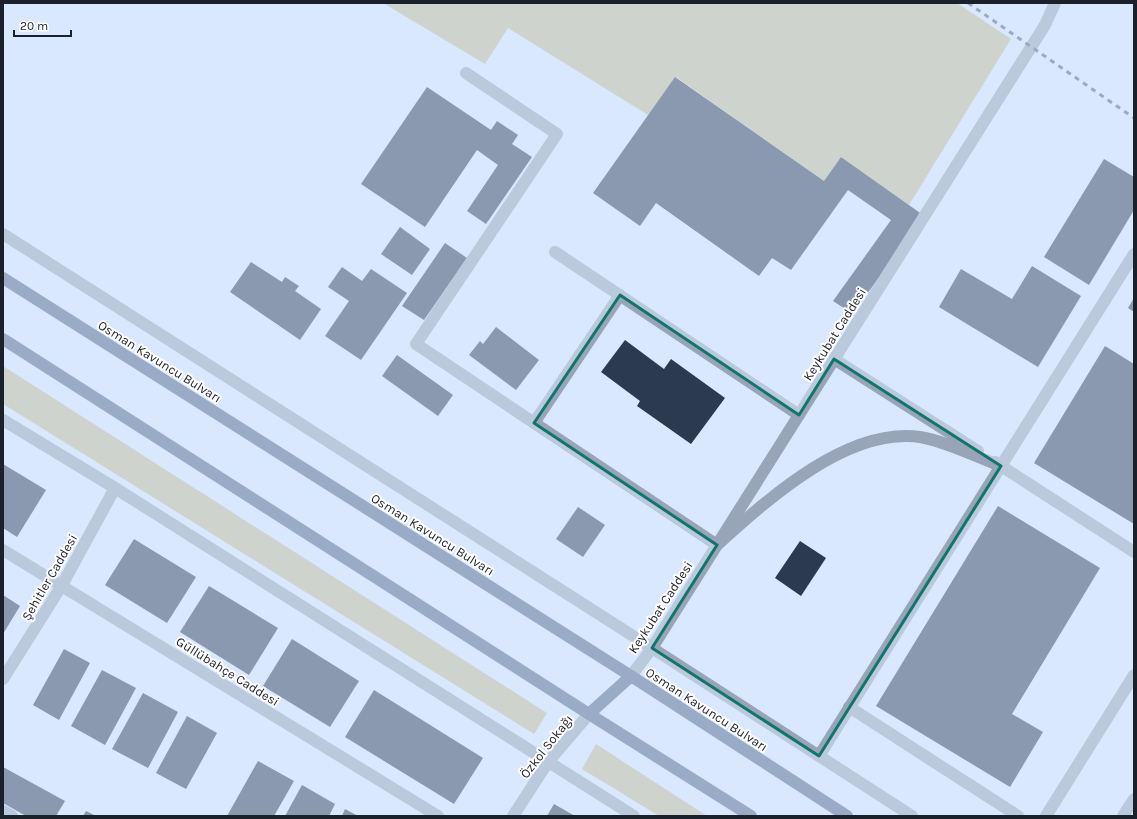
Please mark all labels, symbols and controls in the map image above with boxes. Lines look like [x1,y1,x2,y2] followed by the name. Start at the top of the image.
[14,12,71,38] scale bar
[20,19,48,33] text: 20 m
[800,285,869,383] street label: Keykubat Caddesi
[95,317,224,405] street label: Osman Kavuncu Bulvarı
[368,490,497,578] street label: Osman Kavuncu Bulvarı
[19,531,80,623] street label: Şehitler Caddesi
[625,558,696,656] street label: Keykubat Caddesi
[174,634,282,709] street label: Güllübahçe Caddesi
[643,664,770,754] street label: Osman Kavuncu Bulvarı
[516,711,576,781] street label: Özkol Sokağı

